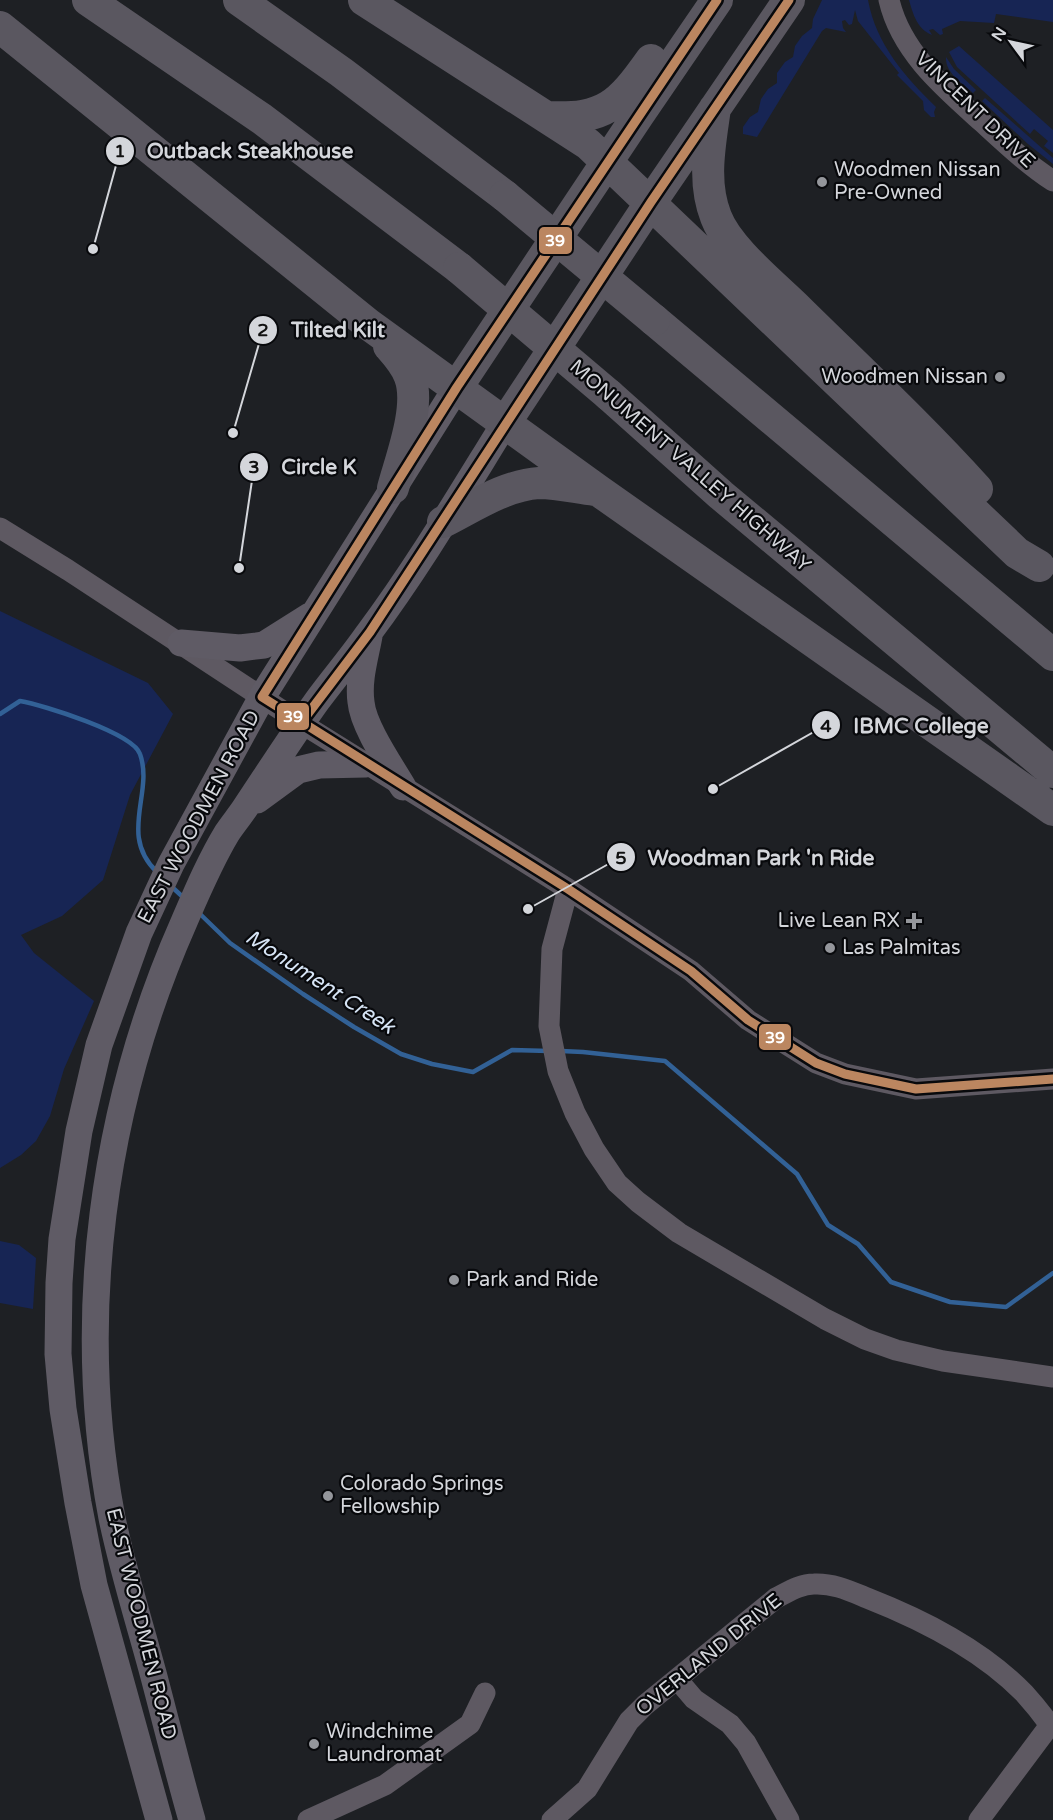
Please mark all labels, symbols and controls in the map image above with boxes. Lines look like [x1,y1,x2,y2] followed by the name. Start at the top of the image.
[981,12,1041,72] north arrow
[987,24,1011,45] text: N
[910,47,1040,173] street label: VINCENT DRIVE
[105,131,365,170] callout: Outback Steakhouse
[147,139,353,164] text: Outback Steakhouse
[114,140,126,162] text: 1
[834,158,1001,205] place label: Woodmen Nissan Pre-Owned
[815,175,829,189] marker: Woodmen Nissan Pre-Owned
[538,226,573,255] line badge: 39
[545,231,565,251] text: 39
[248,310,397,349] callout: Tilted Kilt
[290,318,385,343] text: Tilted Kilt
[257,319,269,341] text: 2
[564,355,816,577] street label: MONUMENT VALLEY HIGHWAY
[821,365,988,389] place label: Woodmen Nissan
[993,370,1007,384] marker: Woodmen Nissan
[239,447,368,486] callout: Circle K
[281,455,357,480] text: Circle K
[248,456,260,478] text: 3
[276,702,310,731] line badge: 39
[133,706,265,928] street label: EAST WOODMEN ROAD
[811,706,1000,745] callout: IBMC College
[283,707,303,727] text: 39
[853,714,989,739] text: IBMC College
[820,715,832,737] text: 4
[606,838,886,877] callout: Woodman Park 'n Ride
[648,846,875,871] text: Woodman Park 'n Ride
[615,847,627,869] text: 5
[777,909,900,933] place label: Live Lean RX
[905,912,923,930] marker: Live Lean RX
[241,924,401,1040] water label: Monument Creek
[842,936,961,960] place label: Las Palmitas
[823,941,837,955] marker: Las Palmitas
[758,1023,792,1051] line badge: 39
[765,1028,785,1048] text: 39
[466,1268,598,1292] place label: Park and Ride
[447,1273,461,1287] marker: Park and Ride
[340,1472,504,1519] place label: Colorado Springs Fellowship
[321,1489,335,1503] marker: Colorado Springs Fellowship
[101,1506,181,1742] street label: EAST WOODMEN ROAD
[631,1589,787,1721] street label: OVERLAND DRIVE
[326,1720,443,1767] place label: Windchime Laundromat
[307,1737,321,1751] marker: Windchime Laundromat

